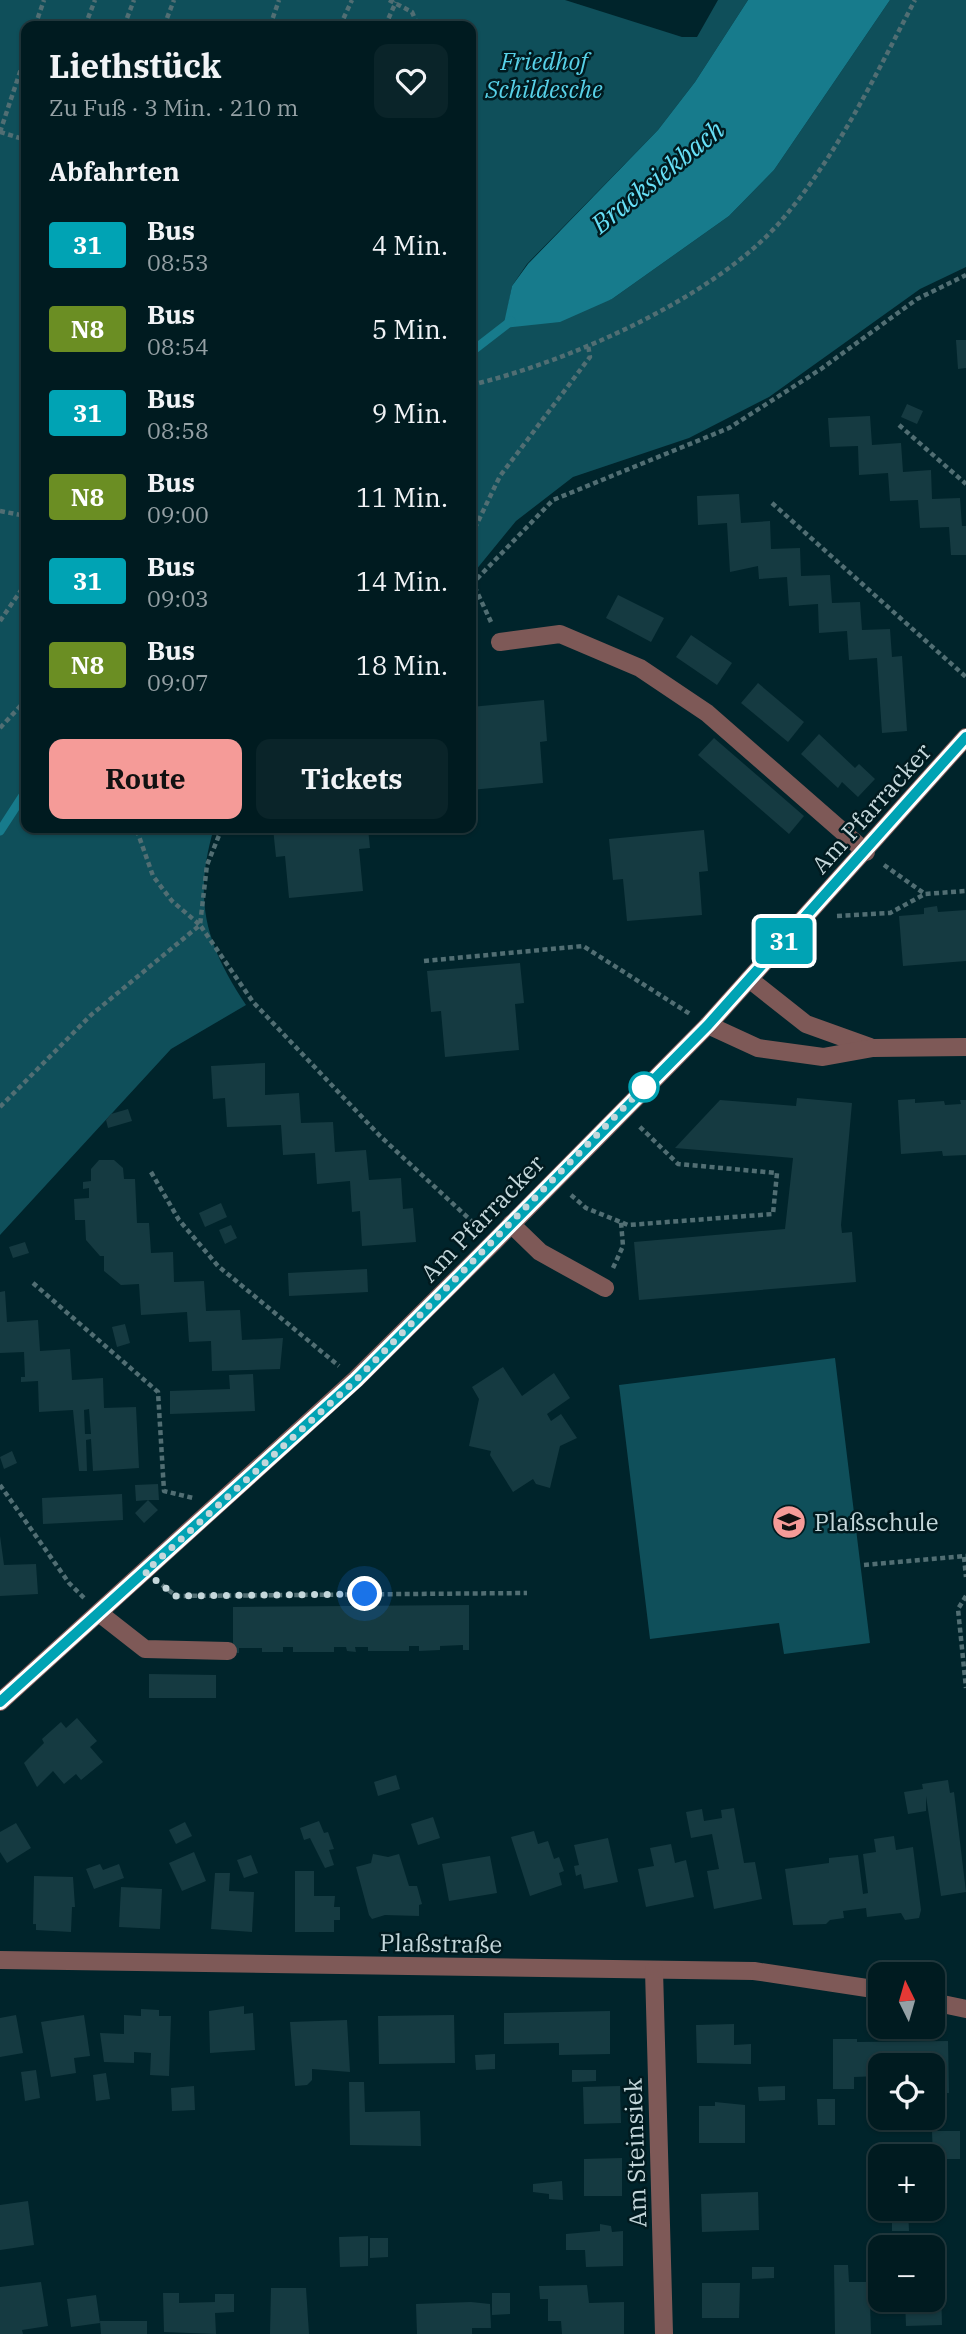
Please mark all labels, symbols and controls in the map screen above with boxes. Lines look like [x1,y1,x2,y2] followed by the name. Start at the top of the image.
[49,44,221,87] text: Liethstück
[374,44,448,118] button: heart
[484,45,603,105] park label: Friedhof Schildesche
[49,92,298,122] text: Zu Fuß · 3 Min. · 210 m
[583,111,731,241] water label: Bracksiekbach
[49,154,180,188] text: Abfahrten
[147,213,195,247] text: Bus
[372,228,448,262] text: 4 Min.
[73,229,102,261] text: 31
[147,247,209,277] text: 08:53
[147,297,195,331] text: Bus
[372,312,448,346] text: 5 Min.
[71,313,104,345] text: N8
[147,331,209,361] text: 08:54
[147,381,195,415] text: Bus
[372,396,448,430] text: 9 Min.
[73,397,102,429] text: 31
[147,415,209,445] text: 08:58
[147,465,195,499] text: Bus
[356,480,448,514] text: 11 Min.
[71,481,104,513] text: N8
[147,499,209,529] text: 09:00
[147,549,195,583] text: Bus
[356,564,448,598] text: 14 Min.
[73,565,102,597] text: 31
[147,583,209,613] text: 09:03
[147,633,195,667] text: Bus
[356,648,448,682] text: 18 Min.
[71,649,104,681] text: N8
[147,667,209,697] text: 09:07
[804,736,938,880] street label: Am Pfarracker
[49,739,242,819] button: Route
[256,739,448,819] button: Tickets
[752,918,816,964] line badge: 31
[770,925,798,957] text: 31
[629,1072,659,1102] unlabelled marker
[413,1147,551,1289] street label: Am Pfarracker
[770,1503,808,1541] school or university icon: Plaßschule
[814,1506,939,1538] place label: Plaßschule
[347,1576,382,1611] your location
[379,1926,503,1960] street label: Plaßstraße
[868,1962,945,2039] north arrow
[868,1962,945,2312] map controls
[868,2053,945,2130] button: locate
[616,2078,654,2228] street label: Am Steinsiek
[868,2144,945,2221] button: +
[868,2235,945,2312] button: −

